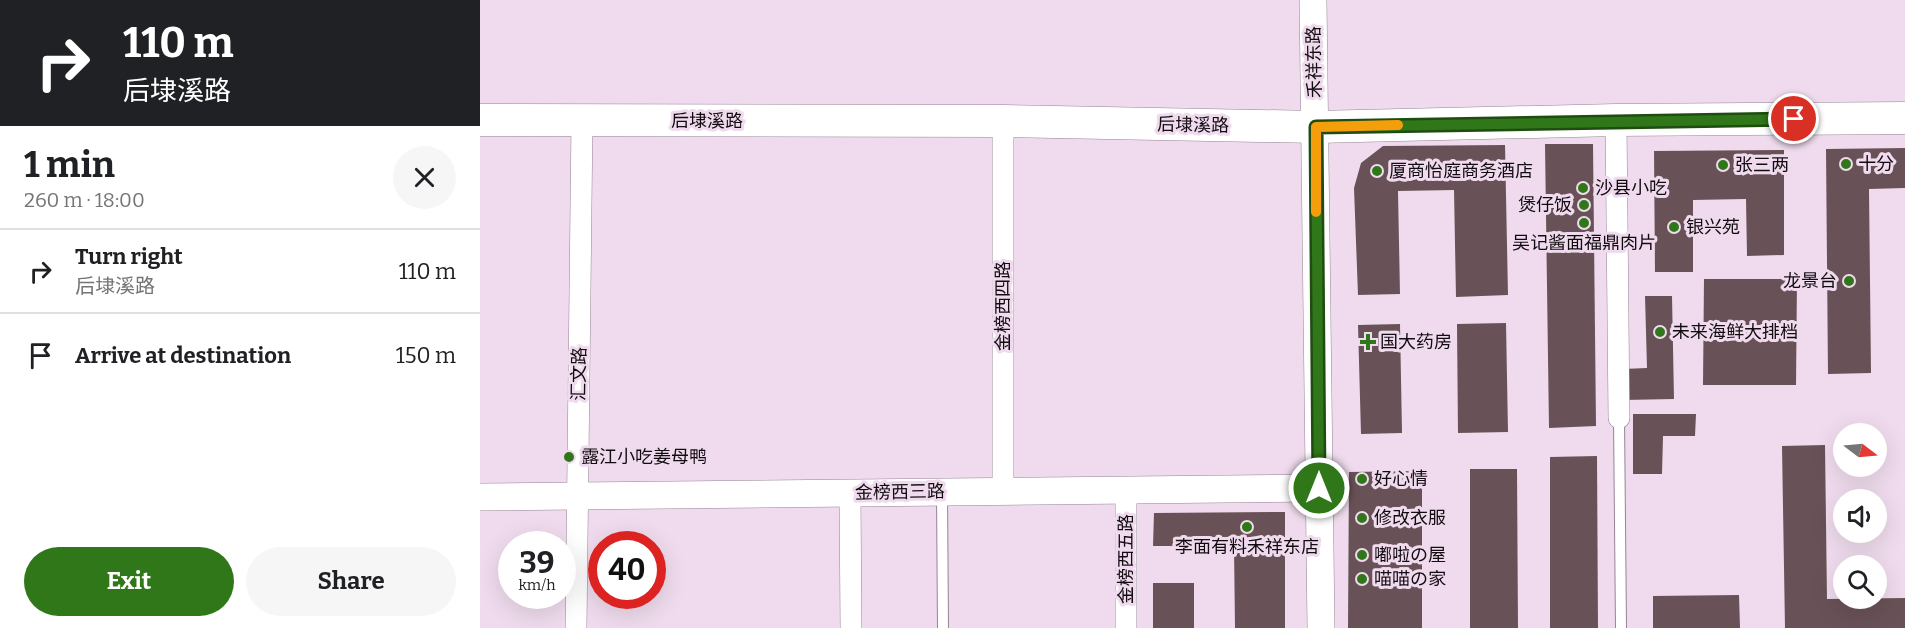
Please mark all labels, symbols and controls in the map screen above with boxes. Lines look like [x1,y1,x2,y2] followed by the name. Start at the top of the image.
[123,18,234,68] text: 110 m
[24,24,102,102] icon: right
[1302,26,1326,98] street label: 禾祥东路
[123,75,231,107] text: 后埭溪路
[1768,93,1819,144] pin
[1777,102,1810,135] icon: arrive
[671,110,743,132] street label: 后埭溪路
[1157,113,1229,137] street label: 后埭溪路
[24,143,115,187] text: 1 min
[393,146,456,209] button: close
[1858,153,1894,175] place label: 十分
[1735,154,1789,176] place label: 张三两
[1839,157,1853,171] marker: 十分
[1716,158,1730,172] marker: 张三两
[1389,160,1533,182] place label: 厦商怡庭商务酒店
[1370,164,1384,178] marker: 厦商怡庭商务酒店
[1595,177,1667,199] place label: 沙县小吃
[1576,181,1590,195] marker: 沙县小吃
[24,188,145,212] text: 260 m · 18:00
[1518,194,1572,216] place label: 煲仔饭
[1577,198,1591,212] marker: 煲仔饭
[1577,216,1591,230] marker: 吴记酱面福鼎肉片
[1686,216,1740,238] place label: 银兴苑
[1667,220,1681,234] marker: 银兴苑
[1512,232,1656,254] place label: 吴记酱面福鼎肉片
[75,243,183,270] text: Turn right
[24,255,57,288] icon: right
[399,258,456,285] text: 110 m
[992,261,1014,351] street label: 金榜西四路
[1783,270,1837,292] place label: 龙景台
[75,274,155,298] text: 后埭溪路
[1842,274,1856,288] marker: 龙景台
[1672,321,1798,343] place label: 未来海鲜大排档
[1653,325,1667,339] marker: 未来海鲜大排档
[1380,331,1452,353] place label: 国大药房
[1361,335,1375,349] marker: 国大药房
[24,339,57,372] icon: arrive
[75,342,291,369] text: Arrive at destination
[396,342,456,369] text: 150 m
[568,347,590,401] street label: 汇文路
[1833,423,1887,477] north arrow
[1833,423,1887,609] map controls
[581,446,707,468] place label: 露江小吃姜母鸭
[562,450,576,464] marker: 露江小吃姜母鸭
[1287,456,1351,520] position arrow
[1374,468,1428,490] place label: 好心情
[1355,472,1369,486] marker: 好心情
[855,480,945,504] street label: 金榜西三路
[1833,489,1887,543] button: sound
[1374,507,1446,529] place label: 修改衣服
[1355,511,1369,525] marker: 修改衣服
[1115,514,1137,604] street label: 金榜西五路
[1240,520,1254,534] marker: 李面有料禾祥东店
[588,531,666,609] speed limit sign: 40
[1175,536,1319,558] place label: 李面有料禾祥东店
[1374,544,1446,566] place label: 嘟啦の屋
[519,545,555,581] text: 39
[24,547,234,616] button: Exit
[246,547,456,616] button: Share
[1355,548,1369,562] marker: 嘟啦の屋
[1833,555,1887,609] button: search
[1374,568,1446,590] place label: 喵喵の家
[1355,572,1369,586] marker: 喵喵の家
[518,576,556,594] text: km/h

